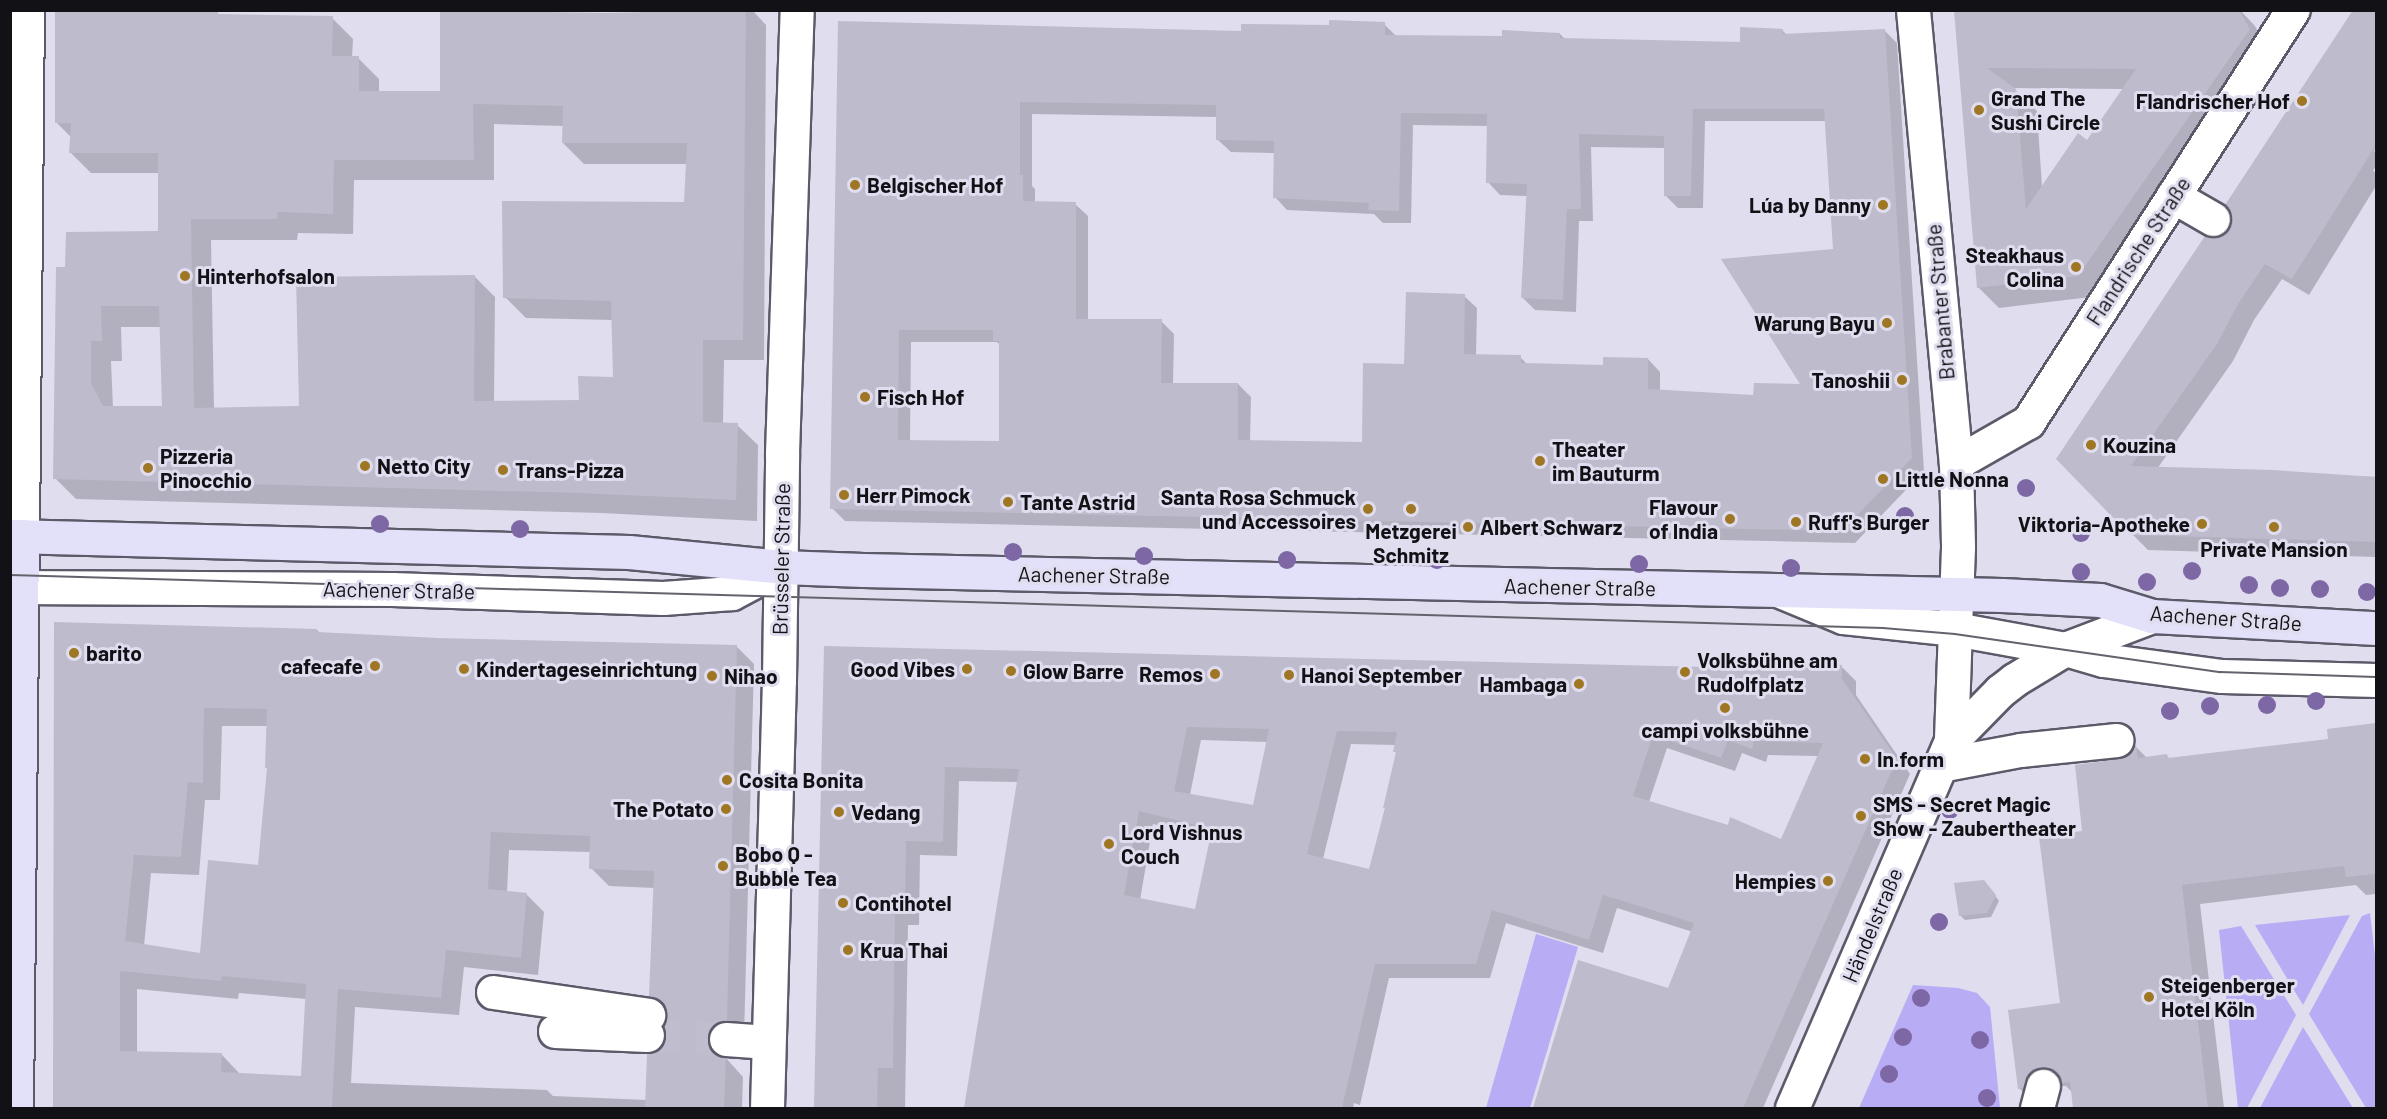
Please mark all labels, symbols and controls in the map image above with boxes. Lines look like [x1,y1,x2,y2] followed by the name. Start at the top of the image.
[1991,85,2100,135] place label: Grand The Sushi Circle
[2136,88,2290,114] place label: Flandrischer Hof
[2295,94,2309,108] marker: Flandrischer Hof
[1972,103,1986,117] marker: Grand The Sushi Circle
[867,172,1003,198] place label: Belgischer Hof
[2081,172,2195,330] street label: Flandrische Straße
[848,178,862,192] marker: Belgischer Hof
[1749,192,1871,218] place label: Lúa by Danny
[1876,198,1890,212] marker: Lúa by Danny
[1921,223,1959,381] street label: Brabanter Straße
[1965,242,2064,292] place label: Steakhaus Colina
[2069,260,2083,274] marker: Steakhaus Colina
[197,263,335,289] place label: Hinterhofsalon
[178,269,192,283] marker: Hinterhofsalon
[1754,310,1875,336] place label: Warung Bayu
[1880,316,1894,330] marker: Warung Bayu
[1812,367,1890,393] place label: Tanoshii
[1895,373,1909,387] marker: Tanoshii
[877,384,964,410] place label: Fisch Hof
[858,390,872,404] marker: Fisch Hof
[2103,432,2176,458] place label: Kouzina
[1552,436,1660,486] place label: Theater im Bauturm
[2084,438,2098,452] marker: Kouzina
[160,443,252,493] place label: Pizzeria Pinocchio
[377,453,471,479] place label: Netto City
[1533,454,1547,468] marker: Theater im Bauturm
[515,457,624,483] place label: Trans-Pizza
[358,459,372,473] marker: Netto City
[141,461,155,475] marker: Pizzeria Pinocchio
[496,463,510,477] marker: Trans-Pizza
[1895,466,2009,492] place label: Little Nonna
[1876,472,1890,486] marker: Little Nonna
[856,482,970,508] place label: Herr Pimock
[767,483,795,635] street label: Brüsseler Straße
[1161,484,1356,534] place label: Santa Rosa Schmuck und Accessoires
[837,488,851,502] marker: Herr Pimock
[1020,489,1135,515] place label: Tante Astrid
[1649,494,1718,544] place label: Flavour of India
[1001,495,1015,509] marker: Tante Astrid
[1361,502,1375,516] marker: Santa Rosa Schmuck und Accessoires
[1404,502,1418,516] marker: Metzgerei Schmitz
[1808,509,1930,535] place label: Ruff's Burger
[2018,511,2190,537] place label: Viktoria-Apotheke
[1723,512,1737,526] marker: Flavour of India
[1480,514,1623,540] place label: Albert Schwarz
[1789,515,1803,529] marker: Ruff's Burger
[2195,517,2209,531] marker: Viktoria-Apotheke
[1365,518,1457,568] place label: Metzgerei Schmitz
[1461,520,1475,534] marker: Albert Schwarz
[2267,520,2281,534] marker: Private Mansion
[2200,536,2348,562] place label: Private Mansion
[1018,561,1170,589] street label: Aachener Straße
[1504,573,1656,601] street label: Aachener Straße
[323,576,475,604] street label: Aachener Straße
[2149,600,2303,636] street label: Aachener Straße
[86,640,142,666] place label: barito
[67,646,81,660] marker: barito
[1697,647,1838,697] place label: Volksbühne am Rudolfplatz
[281,653,363,679] place label: cafecafe
[476,656,697,682] place label: Kindertageseinrichtung
[851,656,955,682] place label: Good Vibes
[1023,658,1124,684] place label: Glow Barre
[368,659,382,673] marker: cafecafe
[1139,661,1203,687] place label: Remos
[457,662,471,676] marker: Kindertageseinrichtung
[960,662,974,676] marker: Good Vibes
[1301,662,1462,688] place label: Hanoi September
[724,663,778,689] place label: Nihao
[1004,664,1018,678] marker: Glow Barre
[1678,665,1692,679] marker: Volksbühne am Rudolfplatz
[1208,667,1222,681] marker: Remos
[1282,668,1296,682] marker: Hanoi September
[705,669,719,683] marker: Nihao
[1479,671,1567,697] place label: Hambaga
[1572,677,1586,691] marker: Hambaga
[1718,701,1732,715] marker: campi volksbühne
[1641,717,1809,743] place label: campi volksbühne
[1877,746,1944,772] place label: In.form
[1858,752,1872,766] marker: In.form
[739,767,863,793] place label: Cosita Bonita
[720,773,734,787] marker: Cosita Bonita
[1873,791,2076,841] place label: SMS - Secret Magic Show - Zaubertheater
[613,796,714,822] place label: The Potato
[851,799,920,825] place label: Vedang
[719,802,733,816] marker: The Potato
[832,805,846,819] marker: Vedang
[1854,809,1868,823] marker: SMS - Secret Magic Show - Zaubertheater
[1121,819,1242,869] place label: Lord Vishnus Couch
[1102,837,1116,851] marker: Lord Vishnus Couch
[735,841,837,891] place label: Bobo Q - Bubble Tea
[716,859,730,873] marker: Bobo Q - Bubble Tea
[1837,864,1907,986] street label: Händelstraße
[1735,868,1816,894] place label: Hempies
[1821,874,1835,888] marker: Hempies
[855,890,952,916] place label: Contihotel
[836,896,850,910] marker: Contihotel
[860,937,948,963] place label: Krua Thai
[841,943,855,957] marker: Krua Thai
[2161,972,2295,1022] place label: Steigenberger Hotel Köln
[2142,990,2156,1004] marker: Steigenberger Hotel Köln

